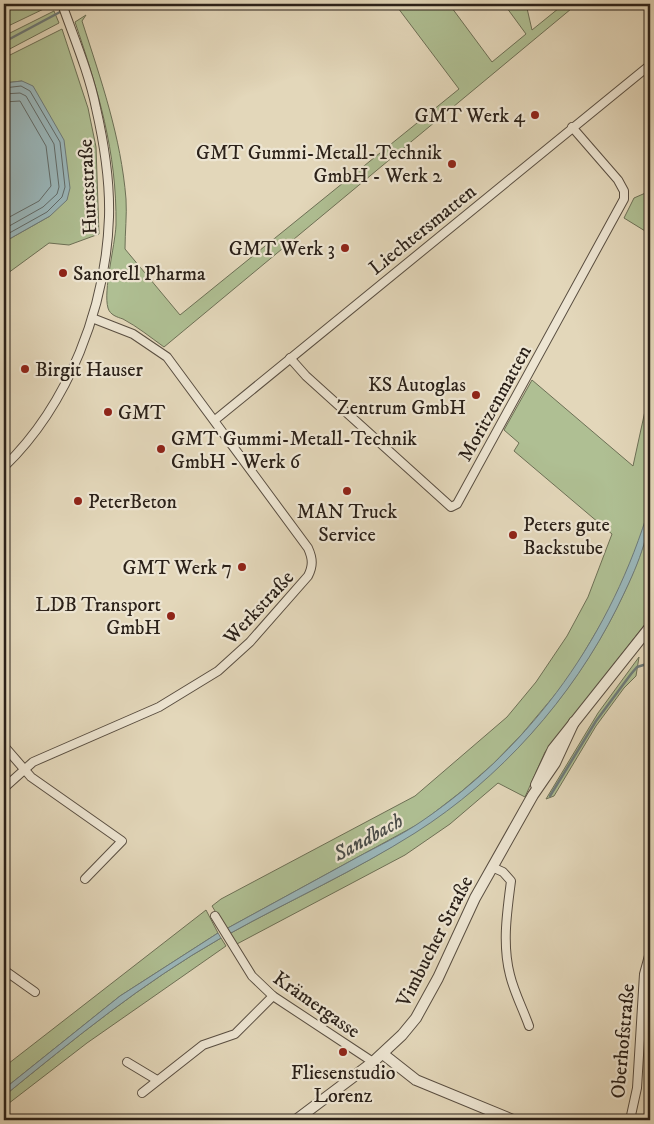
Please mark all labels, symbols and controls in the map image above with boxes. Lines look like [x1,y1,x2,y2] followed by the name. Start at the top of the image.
[415,104,525,129] place label: GMT Werk 4
[529,109,541,121] marker: GMT Werk 4
[74,138,103,236] street label: Hurststraße
[196,141,442,189] place label: GMT Gummi-Metall-Technik GmbH - Werk 2
[446,158,458,170] marker: GMT Gummi-Metall-Technik GmbH - Werk 2
[364,179,482,281] street label: Liechtersmatten
[229,237,335,262] place label: GMT Werk 3
[339,242,351,254] marker: GMT Werk 3
[73,262,206,287] place label: Sanorell Pharma
[57,267,69,279] marker: Sanorell Pharma
[453,341,538,466] street label: Moritzenmatten
[35,358,144,383] place label: Birgit Hauser
[19,363,31,375] marker: Birgit Hauser
[337,373,466,421] place label: KS Autoglas Zentrum GmbH
[470,389,482,401] marker: KS Autoglas Zentrum GmbH
[118,401,165,426] place label: GMT
[102,406,114,418] marker: GMT
[171,427,417,475] place label: GMT Gummi-Metall-Technik GmbH - Werk 6
[155,443,167,455] marker: GMT Gummi-Metall-Technik GmbH - Werk 6
[341,485,353,497] marker: MAN Truck Service
[88,490,178,515] place label: PeterBeton
[72,495,84,507] marker: PeterBeton
[297,500,397,548] place label: MAN Truck Service
[523,513,610,561] place label: Peters gute Backstube
[507,529,519,541] marker: Peters gute Backstube
[123,556,232,581] place label: GMT Werk 7
[236,561,248,573] marker: GMT Werk 7
[218,566,300,651] street label: Werkstraße
[35,593,161,641] place label: LDB Transport GmbH
[165,610,177,622] marker: LDB Transport GmbH
[328,808,408,868] water label: Sandbach
[391,872,479,1012] street label: Vimbucher Straße
[268,966,364,1044] street label: Krämergasse
[606,983,641,1100] street label: Oberhofstraße
[337,1046,349,1058] marker: Fliesenstudio Lorenz
[291,1061,395,1109] place label: Fliesenstudio Lorenz

